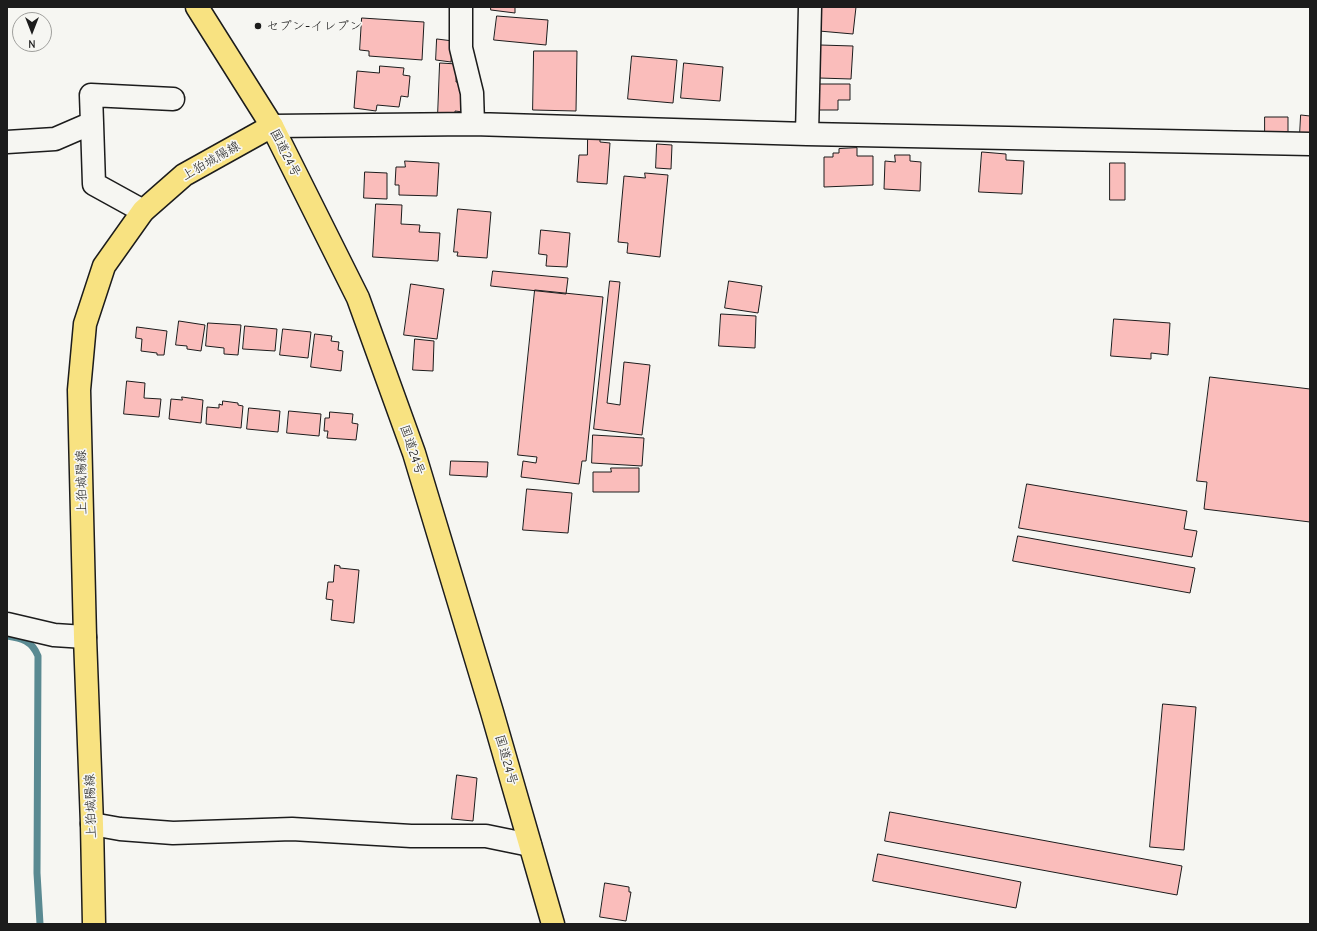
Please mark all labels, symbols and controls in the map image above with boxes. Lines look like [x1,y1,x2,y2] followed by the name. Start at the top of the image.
[12,12,52,52] north arrow
[266,18,362,34] place label: セブン-イレブン
[253,21,263,31] marker: セブン-イレブン
[28,37,36,50] text: N
[266,126,304,180] street label: 国道24号
[179,138,243,184] street label: 上狛城陽線
[396,423,428,477] street label: 国道24号
[74,449,90,515] street label: 上狛城陽線
[491,733,521,787] street label: 国道24号
[82,773,100,839] street label: 上狛城陽線

